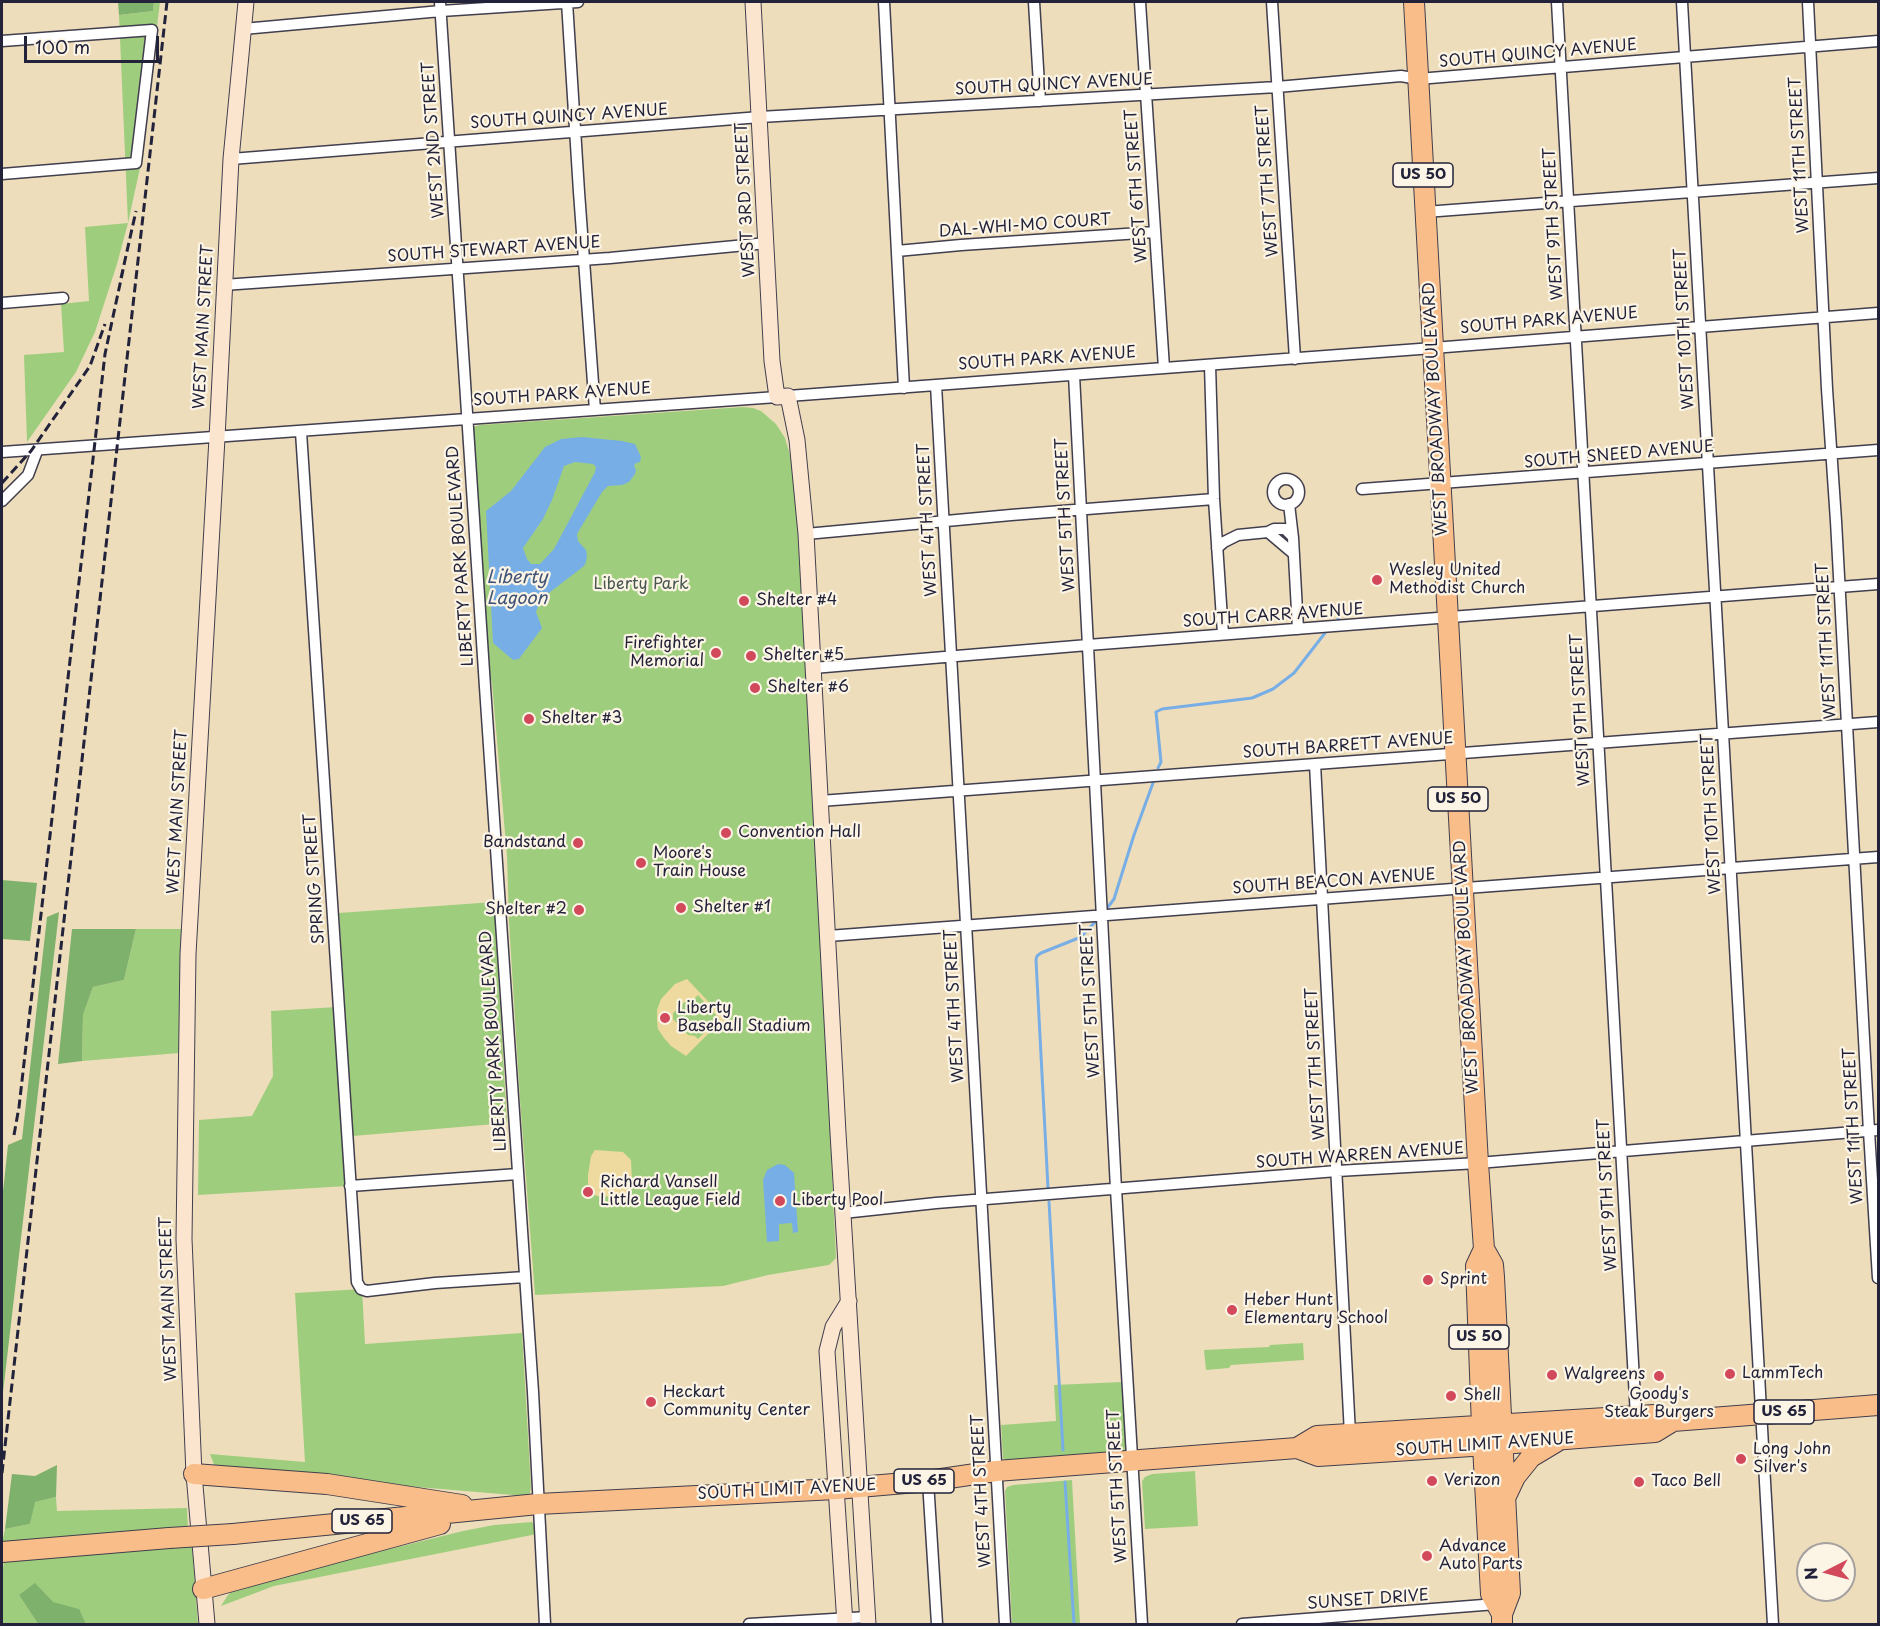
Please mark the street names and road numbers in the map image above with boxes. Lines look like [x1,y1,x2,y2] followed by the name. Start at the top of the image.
[1438,36,1638,72] street label: SOUTH QUINCY AVENUE
[419,61,449,219] street label: WEST 2ND STREET
[954,70,1154,100] street label: SOUTH QUINCY AVENUE
[1786,76,1814,234] street label: WEST 11TH STREET
[469,101,669,133] street label: SOUTH QUINCY AVENUE
[1253,104,1283,258] street label: WEST 7TH STREET
[1122,109,1152,263] street label: WEST 6TH STREET
[732,122,760,278] street label: WEST 3RD STREET
[1540,147,1568,301] street label: WEST 9TH STREET
[1393,163,1453,187] road number: US 50
[938,210,1112,242] street label: DAL-WHI-MO COURT
[387,233,601,267] street label: SOUTH STEWART AVENUE
[190,244,218,410] street label: WEST MAIN STREET
[1671,248,1699,410] street label: WEST 10TH STREET
[1420,282,1452,536] street label: WEST BROADWAY BOULEVARD
[1459,304,1639,338] street label: SOUTH PARK AVENUE
[957,343,1137,375] street label: SOUTH PARK AVENUE
[472,379,652,411] street label: SOUTH PARK AVENUE
[1523,437,1715,473] street label: SOUTH SNEED AVENUE
[1052,438,1080,592] street label: WEST 5TH STREET
[914,443,942,597] street label: WEST 4TH STREET
[444,445,478,667] street label: LIBERTY PARK BOULEVARD
[1813,562,1841,720] street label: WEST 11TH STREET
[1182,600,1364,632] street label: SOUTH CARR AVENUE
[1567,633,1595,787] street label: WEST 9TH STREET
[164,729,192,895] street label: WEST MAIN STREET
[1242,729,1454,763] street label: SOUTH BARRETT AVENUE
[1698,733,1726,895] street label: WEST 10TH STREET
[1428,787,1488,811] road number: US 50
[301,813,329,945] street label: SPRING STREET
[1451,840,1483,1094] street label: WEST BROADWAY BOULEVARD
[1232,865,1436,899] street label: SOUTH BEACON AVENUE
[1077,924,1105,1078] street label: WEST 5TH STREET
[941,929,969,1083] street label: WEST 4TH STREET
[477,930,511,1152] street label: LIBERTY PARK BOULEVARD
[1302,987,1330,1141] street label: WEST 7TH STREET
[1840,1047,1868,1205] street label: WEST 11TH STREET
[1594,1118,1622,1272] street label: WEST 9TH STREET
[1255,1139,1465,1173] street label: SOUTH WARREN AVENUE
[157,1216,181,1382] street label: WEST MAIN STREET
[1449,1325,1509,1349] road number: US 50
[1754,1400,1814,1424] road number: US 65
[1104,1409,1132,1563] street label: WEST 5TH STREET
[968,1414,996,1568] street label: WEST 4TH STREET
[1395,1429,1575,1461] street label: SOUTH LIMIT AVENUE
[894,1469,954,1493] road number: US 65
[697,1476,877,1504] street label: SOUTH LIMIT AVENUE
[332,1509,392,1533] road number: US 65
[1307,1586,1429,1614] street label: SUNSET DRIVE

